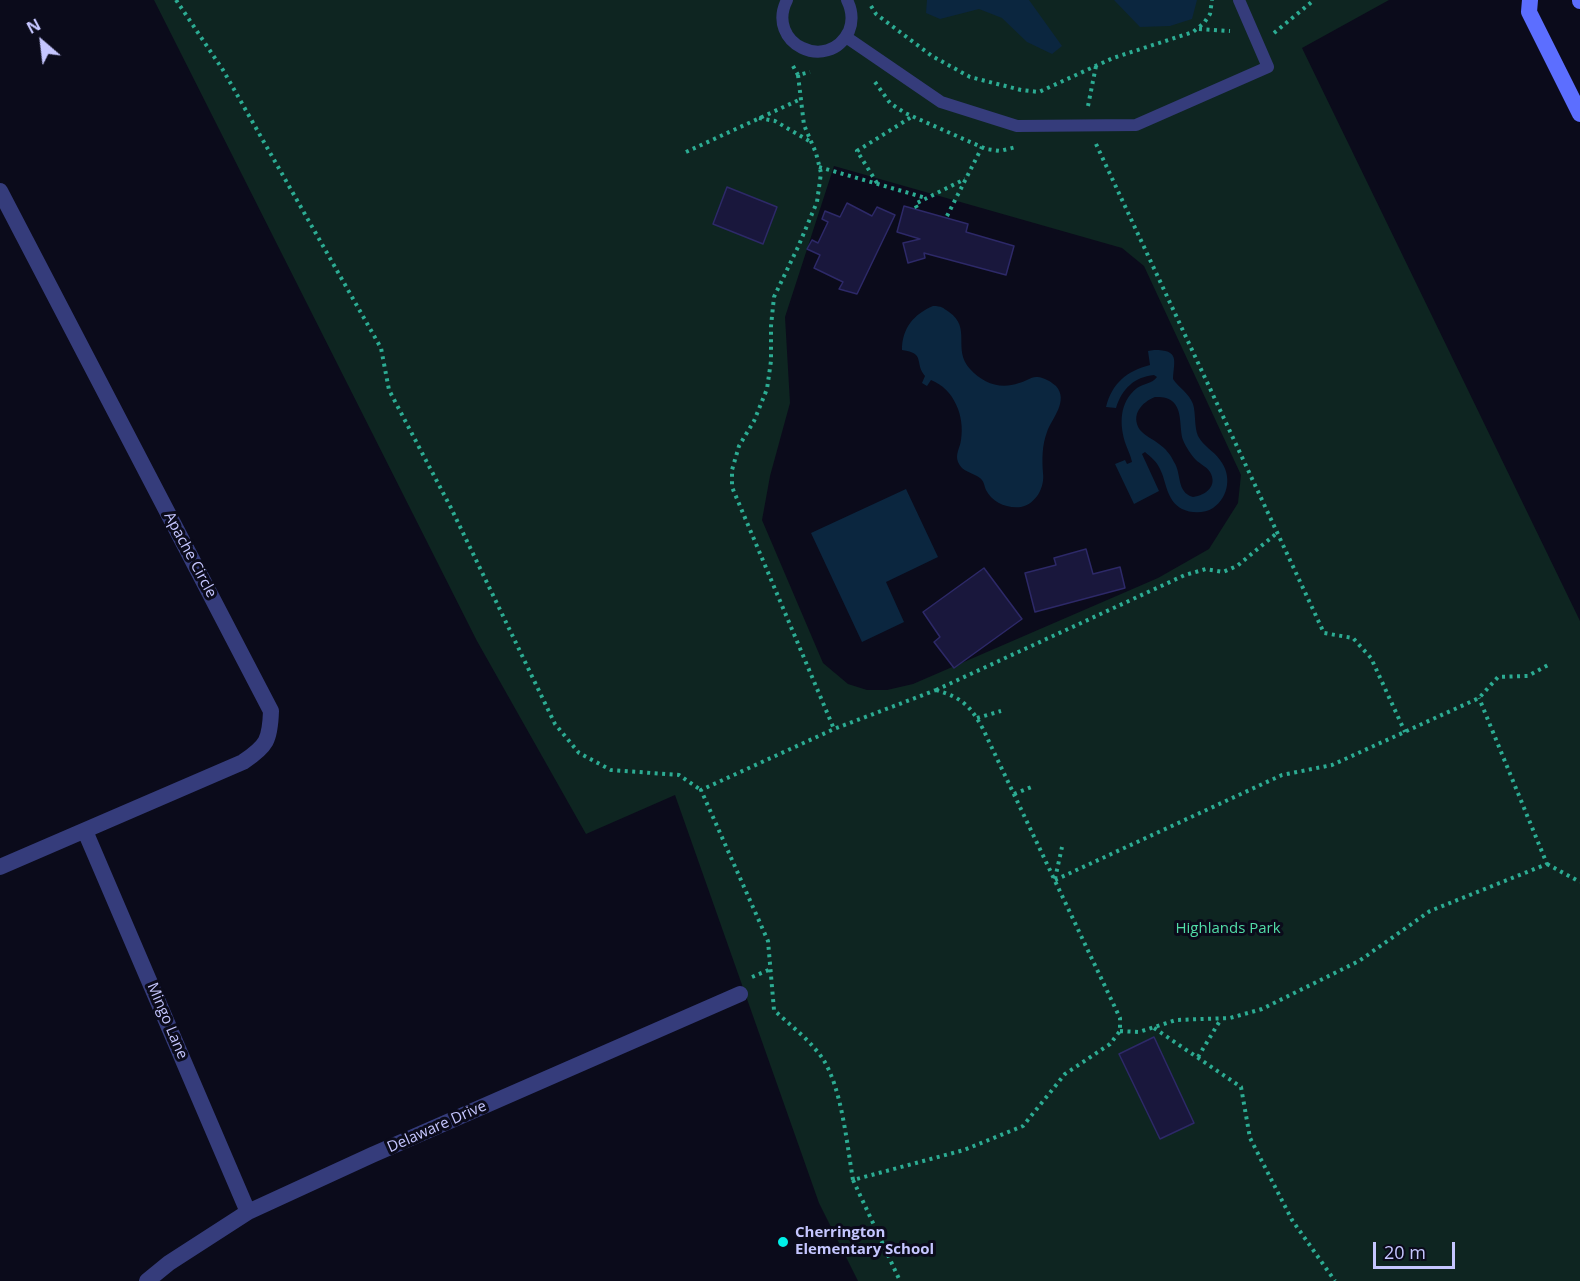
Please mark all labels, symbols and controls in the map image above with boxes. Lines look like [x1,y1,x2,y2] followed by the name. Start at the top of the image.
[12,12,72,72] north arrow
[23,13,44,39] text: N
[160,509,220,601] street label: Apache Circle
[1175,920,1281,938] park label: Highlands Park
[143,980,191,1062] street label: Mingo Lane
[385,1097,489,1157] street label: Delaware Drive
[795,1224,934,1259] place label: Cherrington Elementary School
[1376,1230,1458,1268] scale bar
[776,1235,790,1249] marker: Cherrington Elementary School
[1384,1240,1426,1264] text: 20 m

